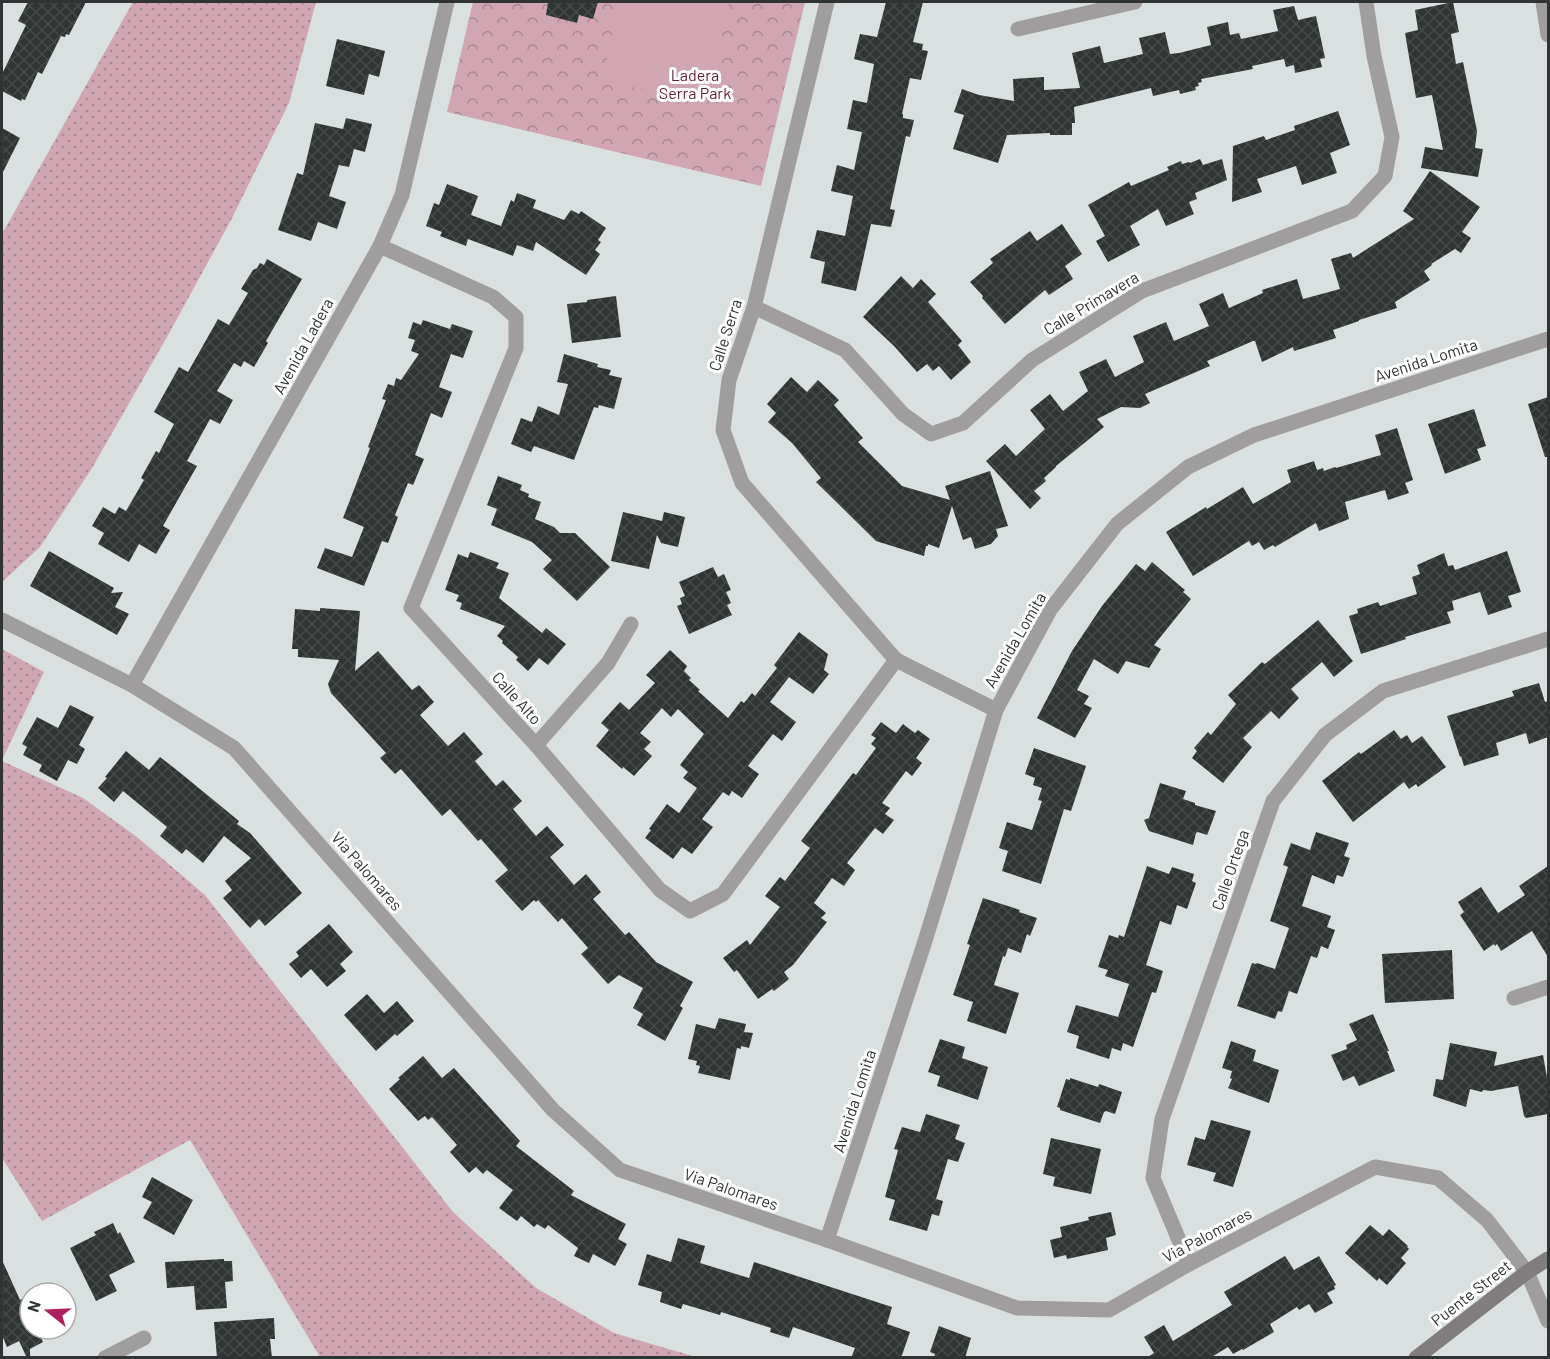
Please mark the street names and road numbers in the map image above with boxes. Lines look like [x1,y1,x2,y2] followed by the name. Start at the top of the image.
[1040,267,1142,338] street label: Calle Primavera
[268,295,337,397] street label: Avenida Ladera
[704,296,745,373] street label: Calle Serra
[1372,334,1480,385] street label: Avenida Lomita
[980,589,1050,691] street label: Avenida Lomita
[489,667,546,728] street label: Calle Alto
[328,827,407,914] street label: Via Palomares
[1207,827,1252,913] street label: Calle Ortega
[828,1047,879,1155] street label: Avenida Lomita
[682,1164,781,1213] street label: Via Palomares
[1159,1203,1255,1266] street label: Via Palomares
[1427,1256,1514,1330] street label: Puente Street

